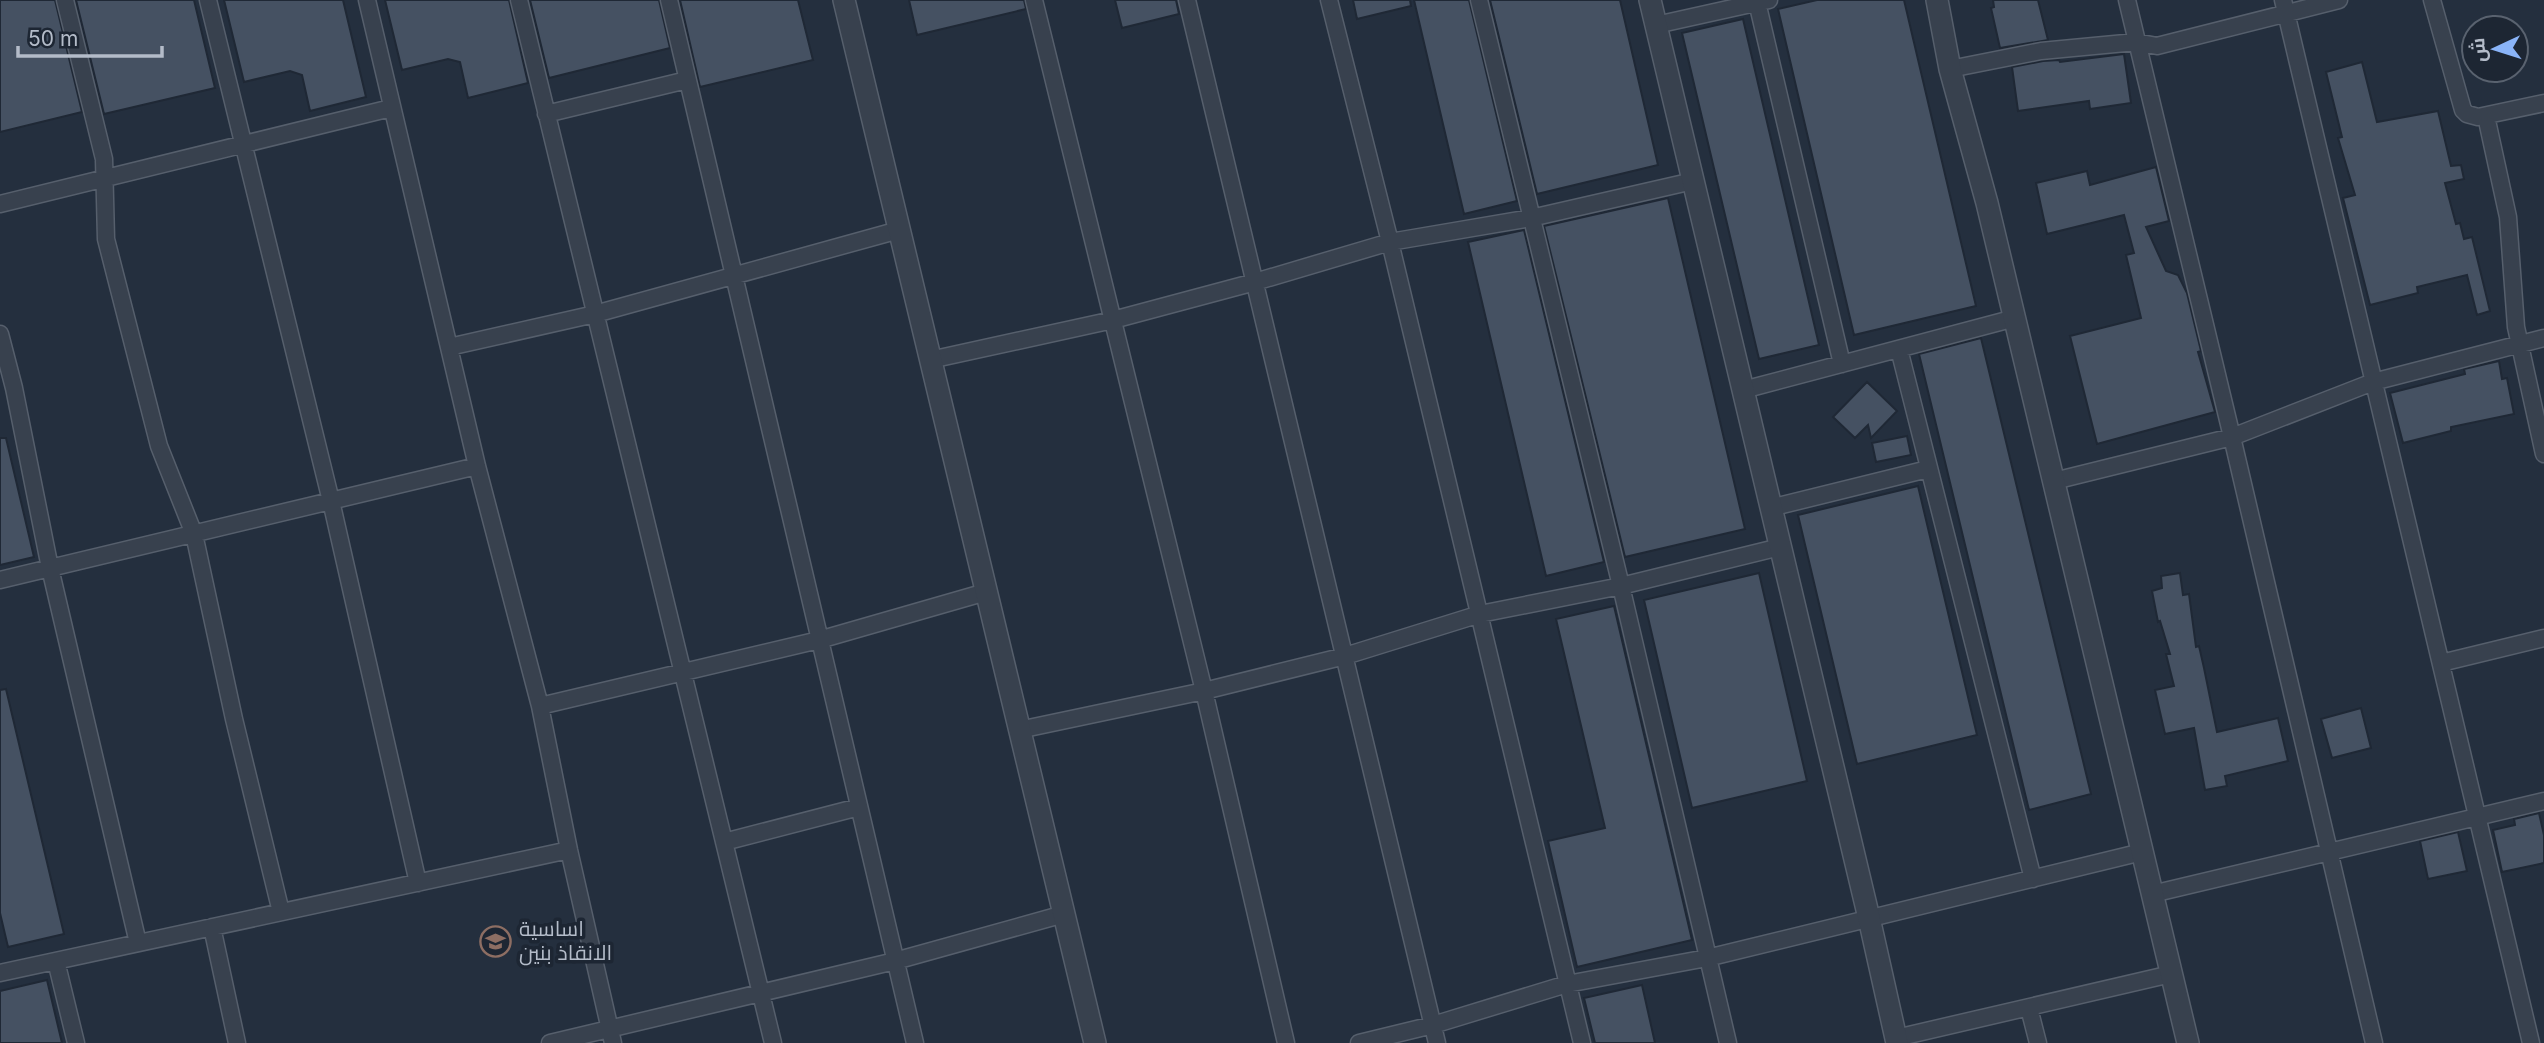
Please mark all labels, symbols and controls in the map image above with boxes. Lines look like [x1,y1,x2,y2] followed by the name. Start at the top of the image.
[18,14,161,58] scale bar
[2460,14,2530,84] north arrow
[28,26,78,51] text: 50 m
[2466,37,2491,63] text: ش
[519,916,612,966] place label: اساسية الانقاذ بنين
[479,924,513,958] school or university icon: اساسية الانقاذ بنين

